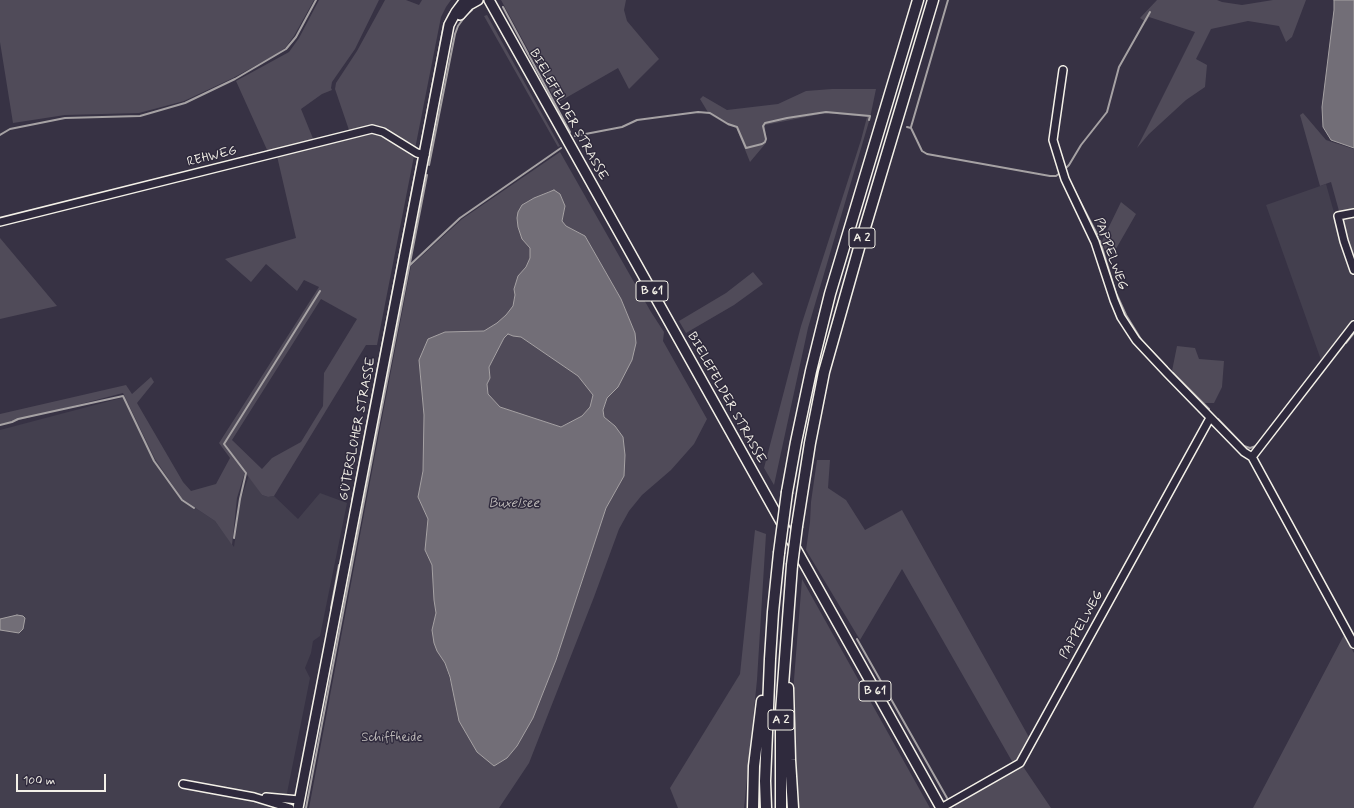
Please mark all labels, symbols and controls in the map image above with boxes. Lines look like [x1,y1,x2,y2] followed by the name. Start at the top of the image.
[525,47,611,183] street label: BIELEFELDER STRASSE
[185,143,239,171] street label: REHWEG
[1090,216,1130,292] street label: PAPPELWEG
[849,228,875,248] road number: A 2
[636,281,668,301] road number: B 61
[683,330,769,466] street label: BIELEFELDER STRASSE
[336,356,380,502] street label: GÜTERSLOHER STRASSE
[489,496,539,512] water label: Buxelsee
[1057,588,1107,662] street label: PAPPELWEG
[859,681,891,701] road number: B 61
[768,710,794,730] road number: A 2
[361,730,423,746] park label: Schiffheide
[18,766,108,792] scale bar
[23,773,55,789] text: 100 m

